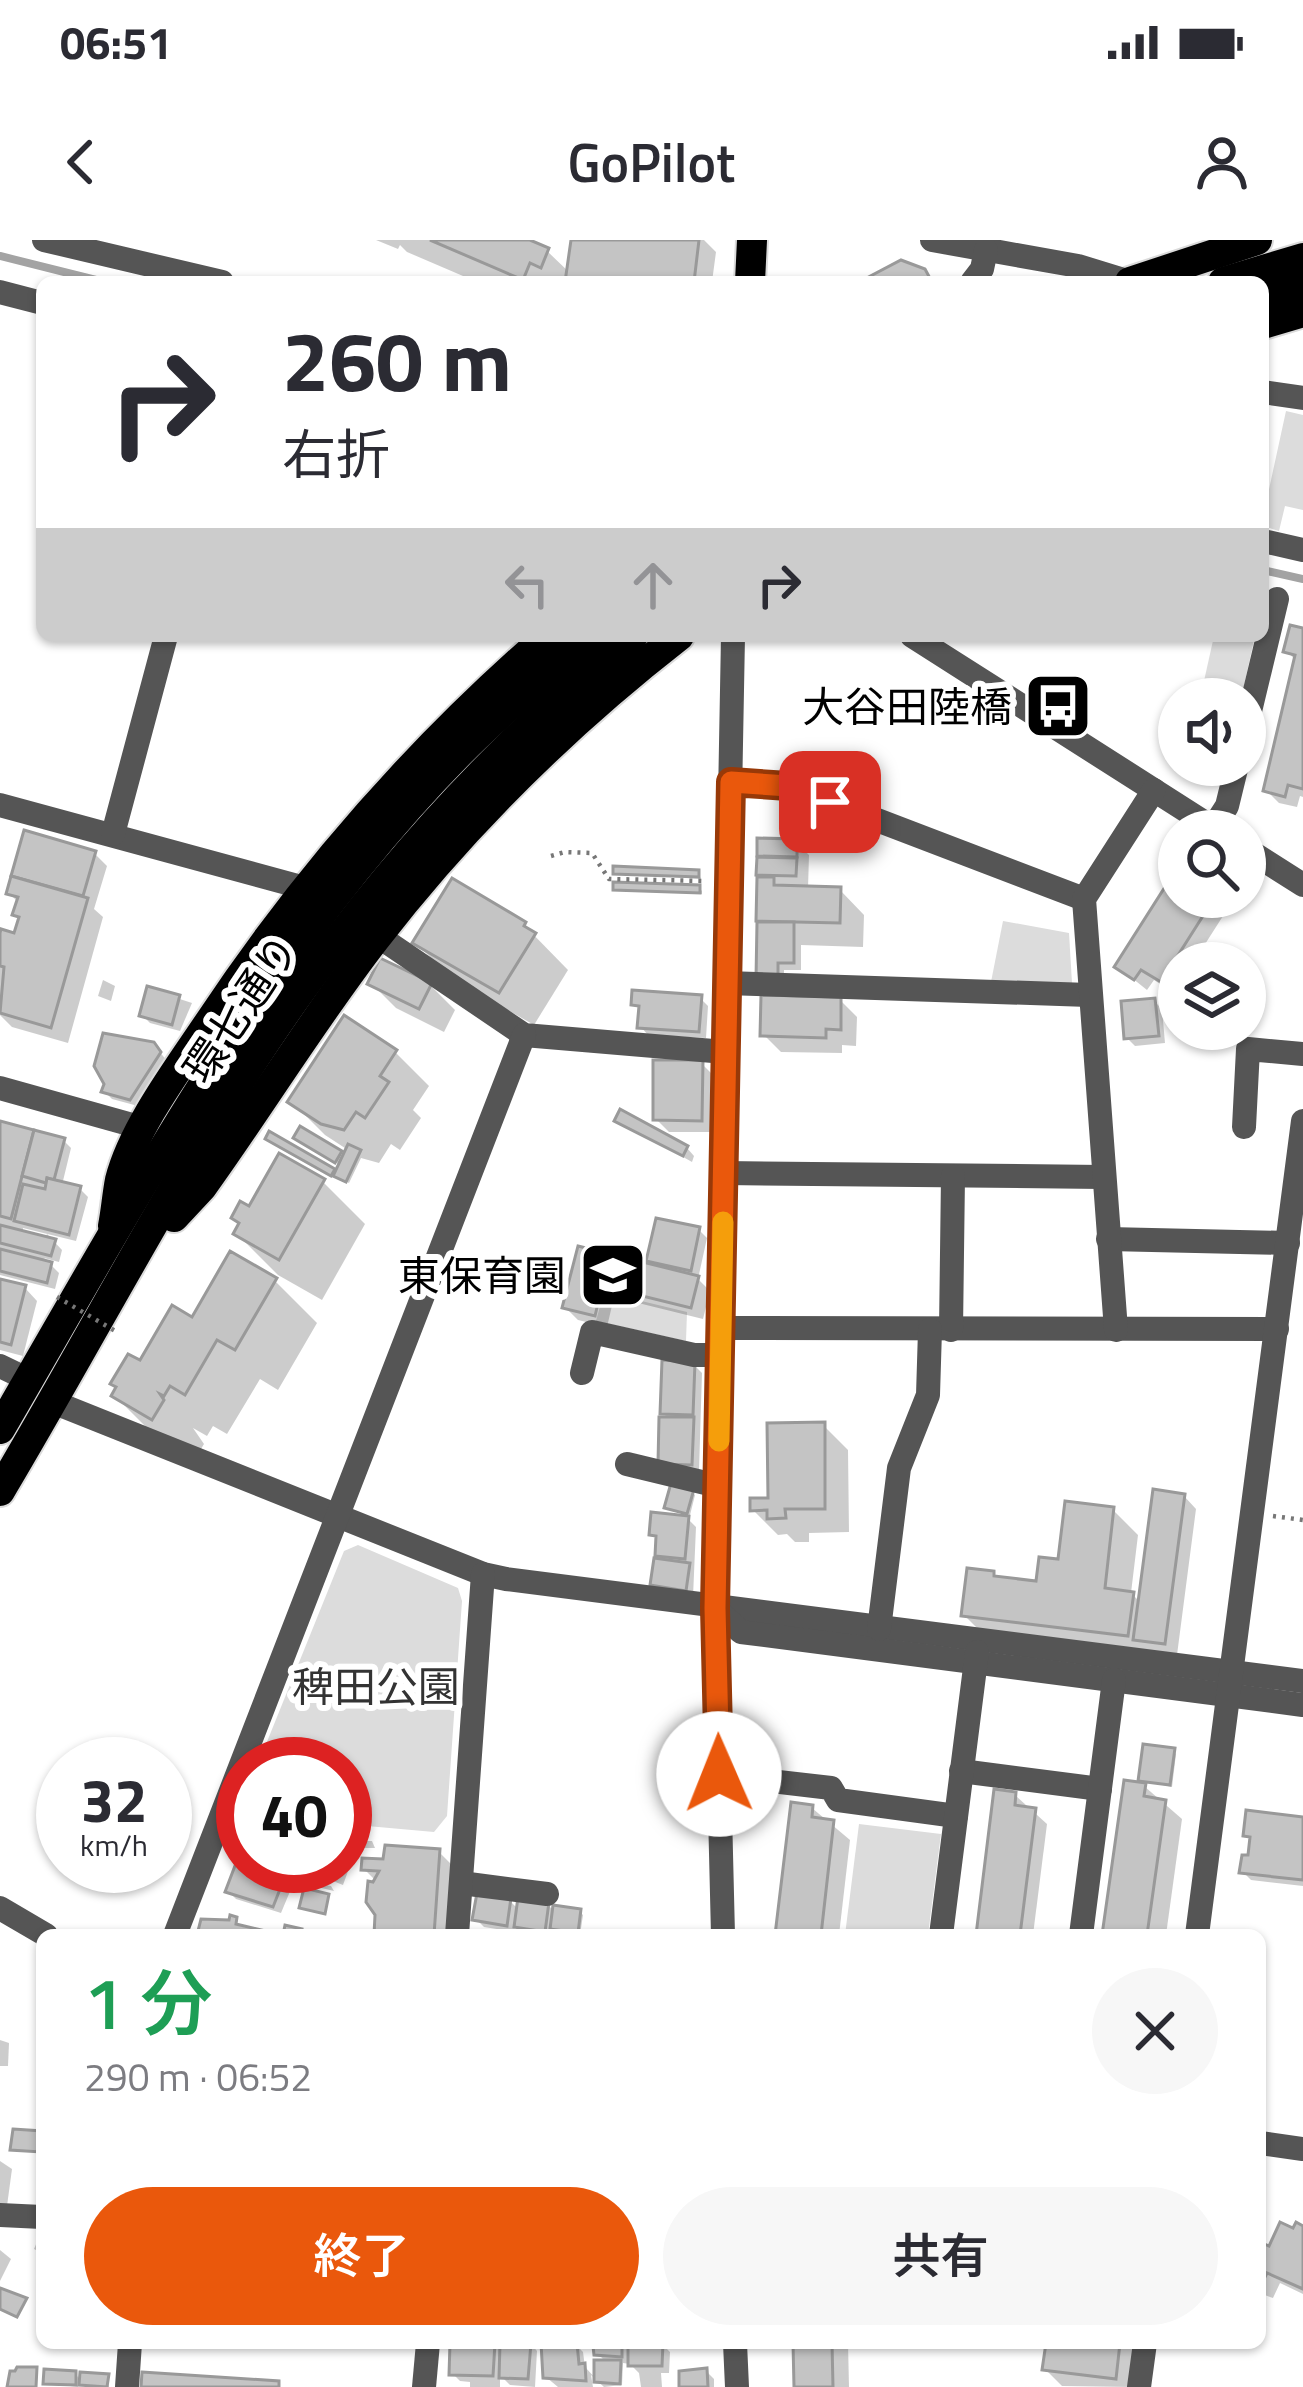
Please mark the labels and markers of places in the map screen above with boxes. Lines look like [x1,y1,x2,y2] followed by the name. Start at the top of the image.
[1023,671,1093,741] bus stop icon: 大谷田陸橋
[802,674,1012,738] place label: 大谷田陸橋
[779,751,881,853] pin
[578,1240,648,1310] school or university icon: 東保育園
[398,1243,566,1307] place label: 東保育園

